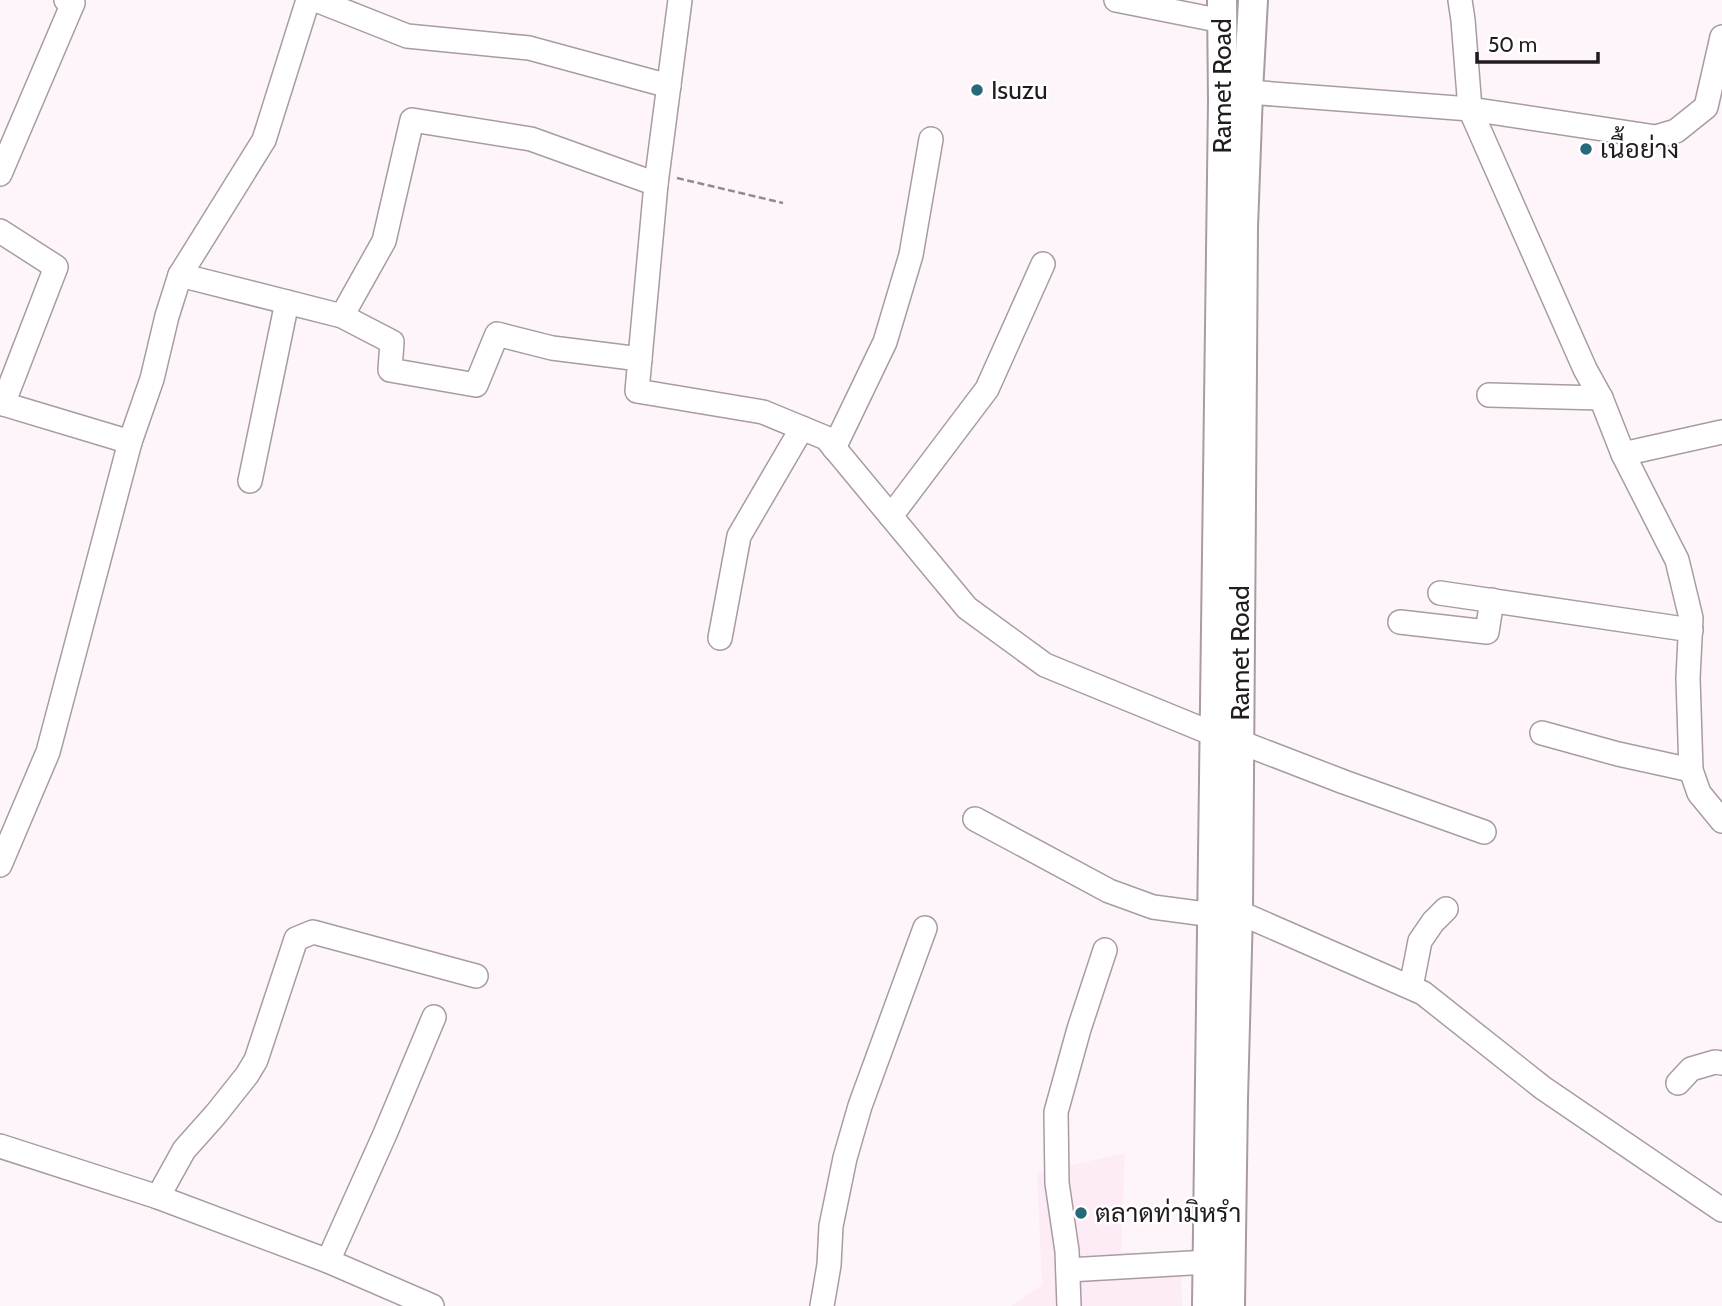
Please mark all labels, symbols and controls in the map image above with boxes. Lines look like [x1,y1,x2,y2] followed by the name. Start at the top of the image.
[1206,18,1238,154] street label: Ramet Road
[1477,21,1598,65] scale bar
[1488,32,1537,57] text: 50 m
[991,74,1048,106] place label: Isuzu
[969,82,985,98] marker: Isuzu
[1600,126,1679,165] place label: เนื้อย่าง
[1578,141,1594,157] marker: เนื้อย่าง
[1224,585,1256,721] street label: Ramet Road
[1095,1197,1241,1229] place label: ตลาดท่ามิหรำ
[1073,1205,1089,1221] marker: ตลาดท่ามิหรำ

